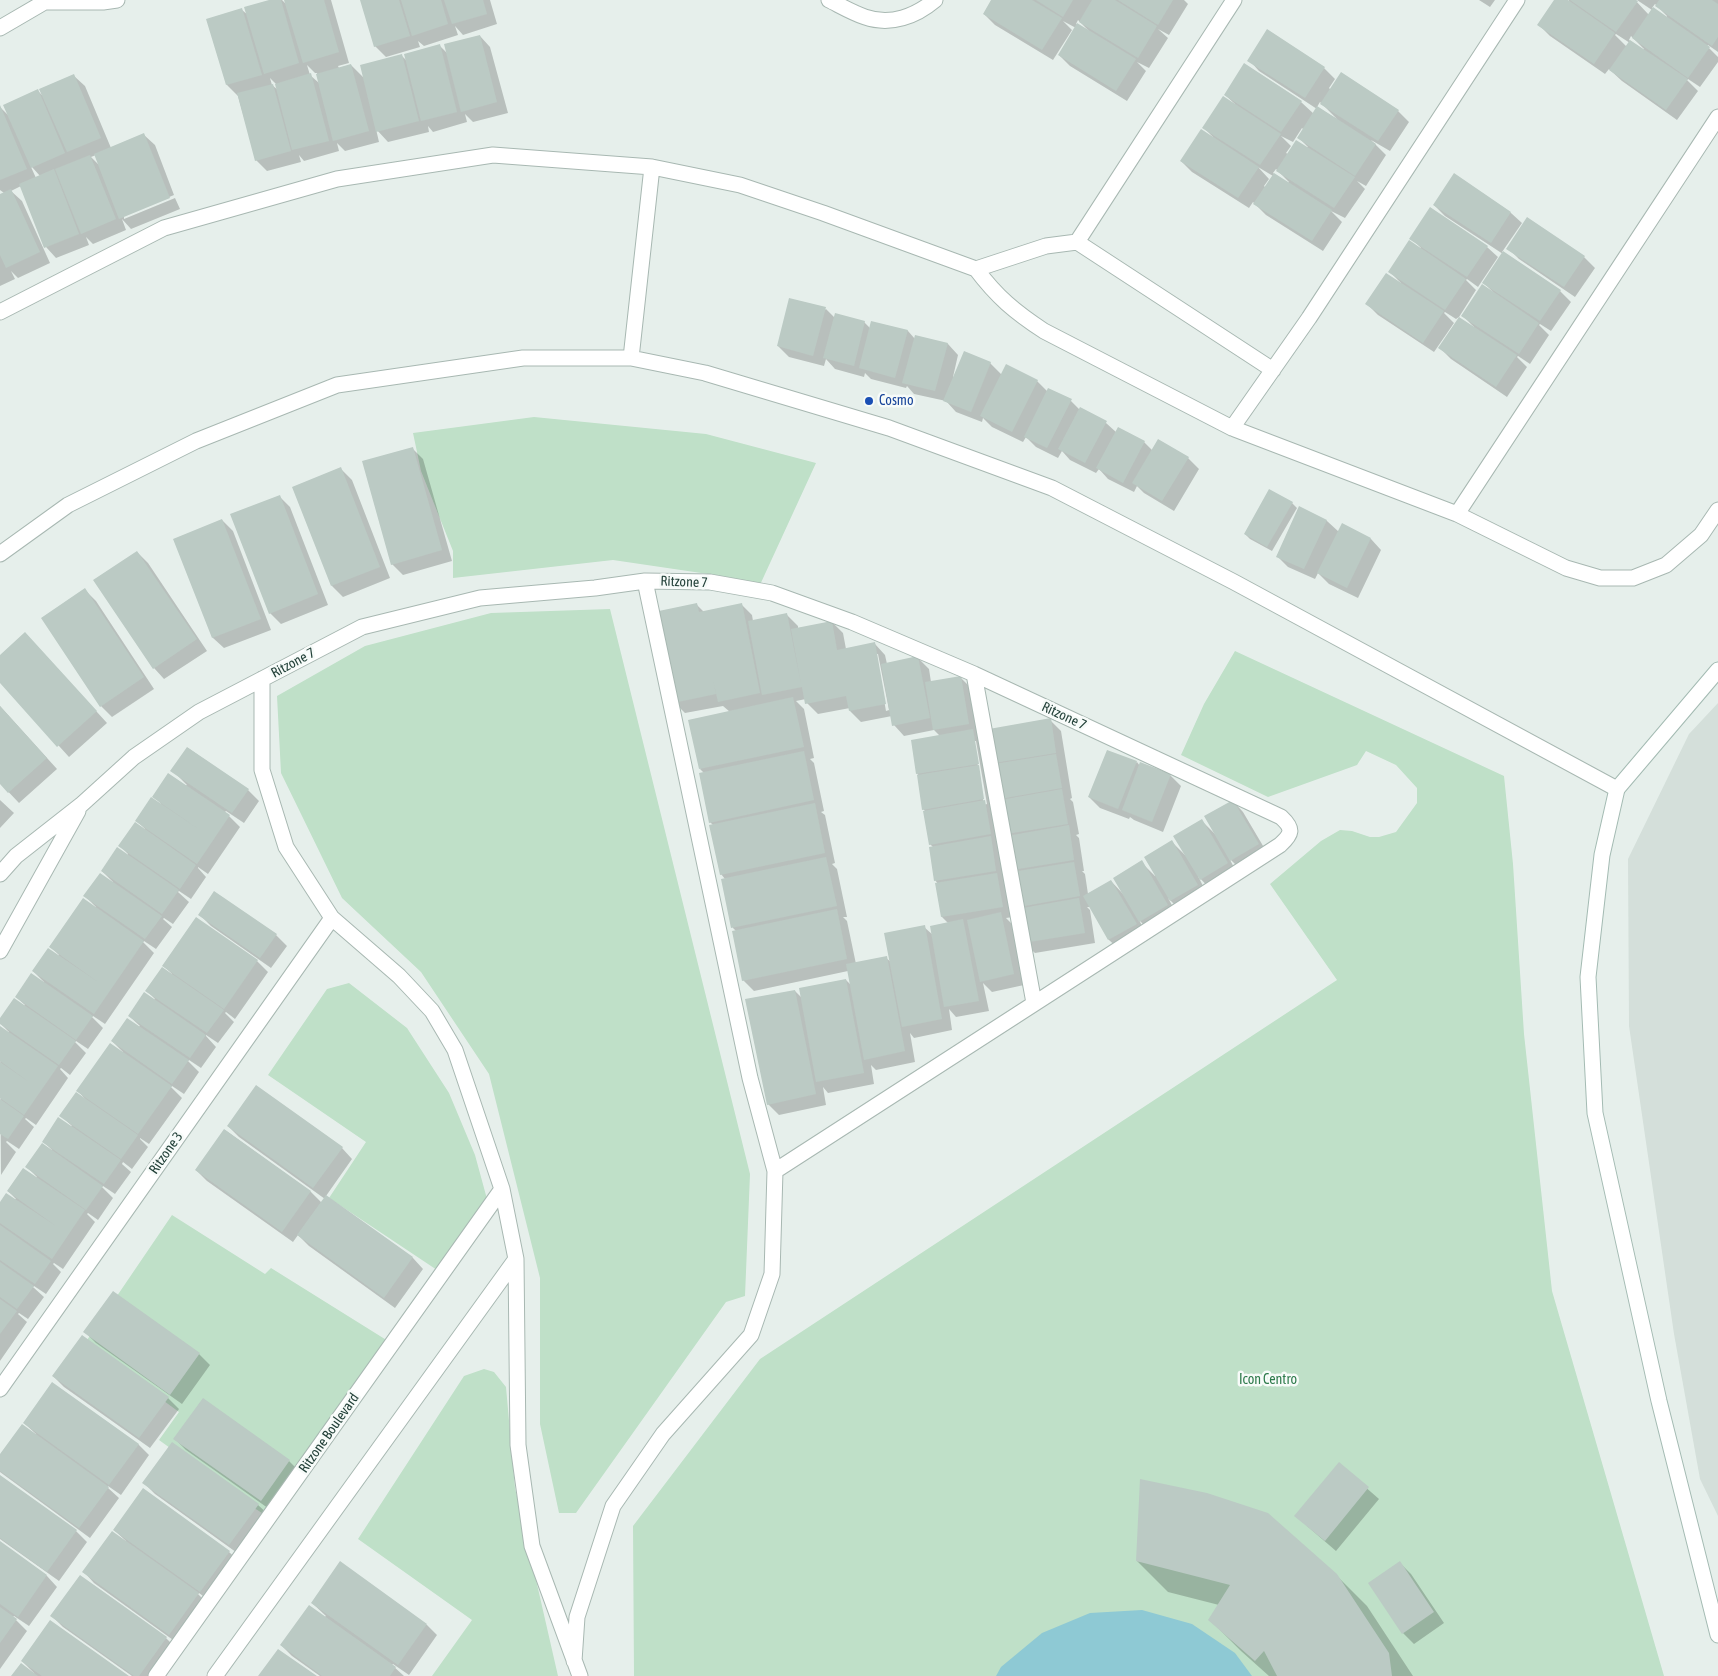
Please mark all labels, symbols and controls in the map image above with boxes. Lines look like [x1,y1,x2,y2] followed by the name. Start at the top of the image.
[879,393,913,409] place label: Cosmo
[863,395,875,407] marker: Cosmo
[660,573,708,591] street label: Ritzone 7
[268,644,318,682] street label: Ritzone 7
[1039,698,1089,734] street label: Ritzone 7
[146,1129,186,1177] street label: Ritzone 3
[1239,1372,1297,1388] park label: Icon Centro
[295,1390,363,1476] street label: Ritzone Boulevard

